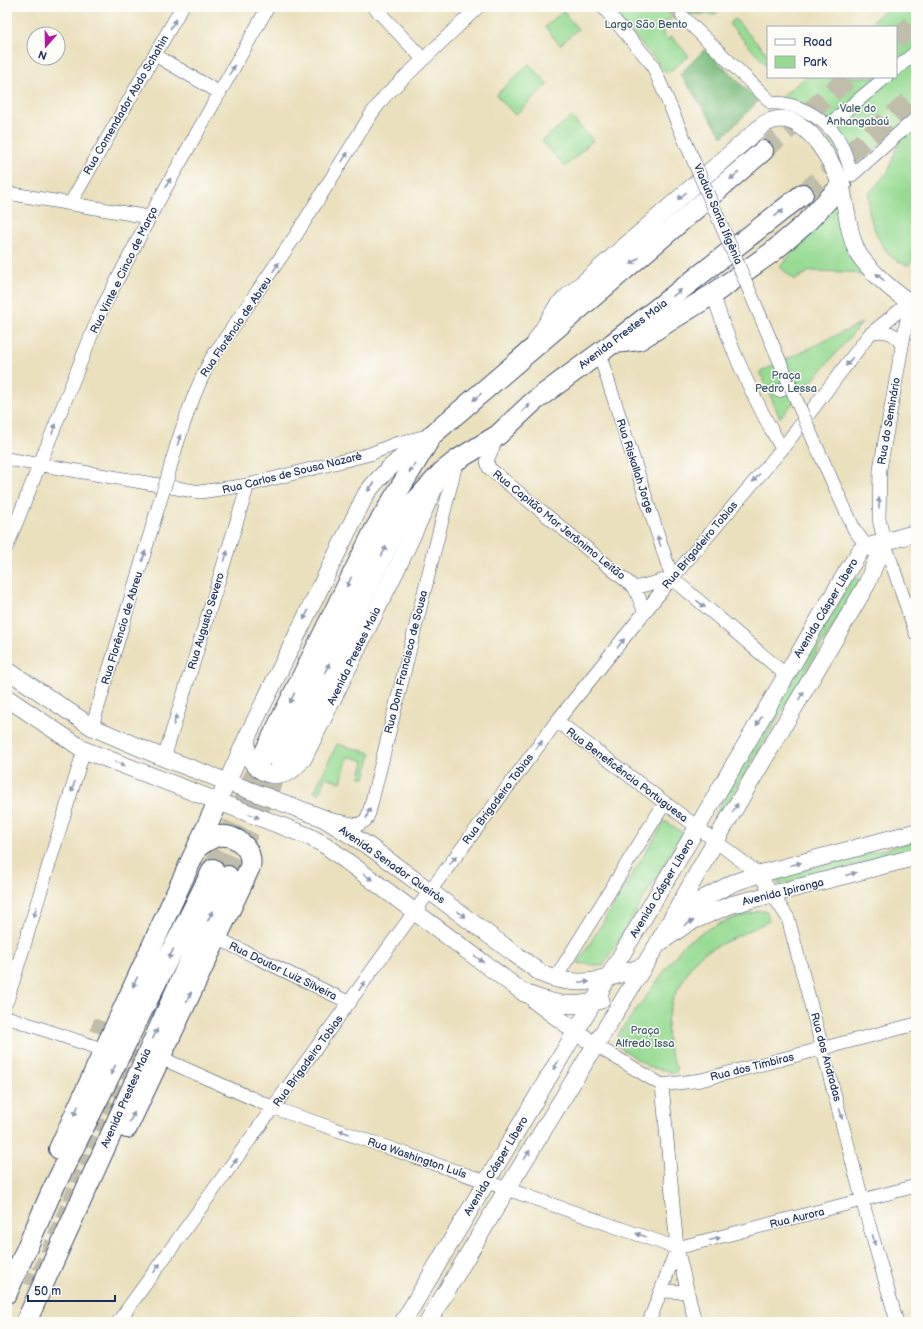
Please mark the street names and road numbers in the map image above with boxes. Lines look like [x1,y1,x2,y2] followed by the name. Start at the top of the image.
[81,33,171,177] street label: Rua Comendador Abdo Schahin
[691,162,745,266] street label: Viaduto Santa Ifigênia
[88,204,160,336] street label: Rua Vinte e Cinco de Março
[198,275,274,379] street label: Rua Florêncio de Abreu
[576,296,670,372] street label: Avenida Prestes Maia
[875,376,903,466] street label: Rua do Seminário
[614,417,657,515] street label: Rua Riskallah Jorge
[221,449,364,497] street label: Rua Carlos de Sousa Nazaré
[490,468,628,582] street label: Rua Capitão Mor Jerônimo Leitão
[660,498,741,591] street label: Rua Brigadeiro Tobias
[791,556,861,660] street label: Avenida Cásper Líbero
[99,570,145,686] street label: Rua Florêncio de Abreu
[185,571,227,671] street label: Rua Augusto Severo
[382,589,430,735] street label: Rua Dom Francisco de Sousa
[325,605,383,707] street label: Avenida Prestes Maia
[564,725,690,825] street label: Rua Beneficência Portuguesa
[460,751,537,847] street label: Rua Brigadeiro Tobias
[336,823,448,907] street label: Avenida Senador Queirós
[627,836,697,940] street label: Avenida Cásper Líbero
[741,876,825,908] street label: Avenida Ipiranga
[227,939,339,1003] street label: Rua Doutor Luiz Silveira
[808,1011,844,1103] street label: Rua dos Andradas
[270,1012,346,1109] street label: Rua Brigadeiro Tobias
[98,1046,154,1150] street label: Avenida Prestes Maia
[709,1050,796,1084] street label: Rua dos Timbiras
[461,1114,531,1218] street label: Avenida Cásper Líbero
[366,1135,469,1181] street label: Rua Washington Luís
[768,1205,826,1231] street label: Rua Aurora

